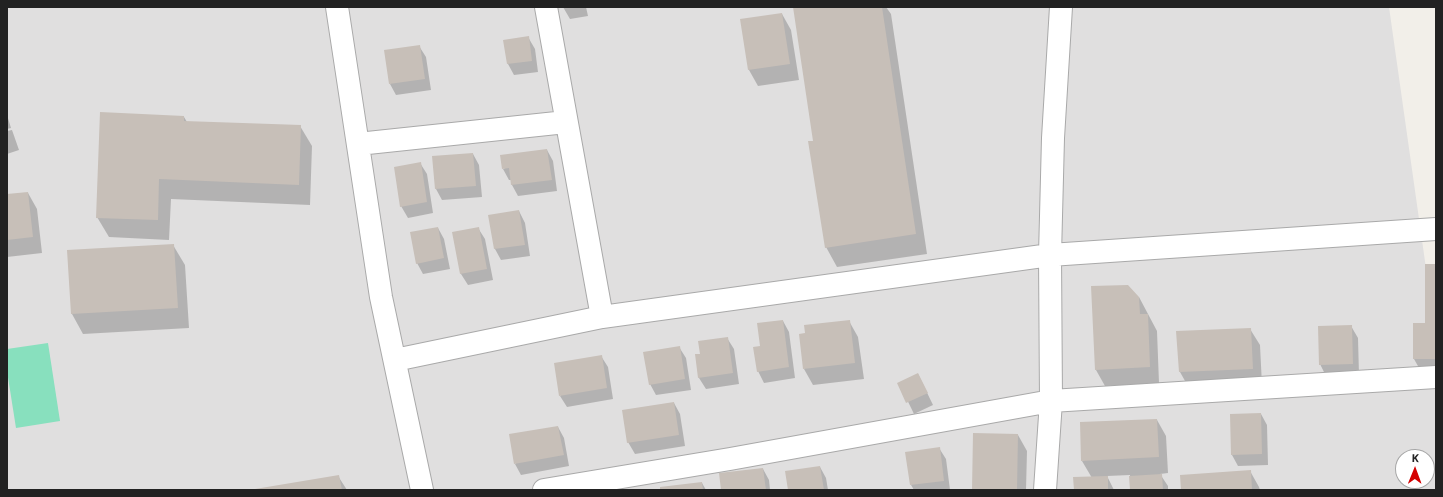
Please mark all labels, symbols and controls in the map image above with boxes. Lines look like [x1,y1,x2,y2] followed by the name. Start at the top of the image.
[1395,449,1435,489] north arrow
[1411,450,1419,465] text: K

